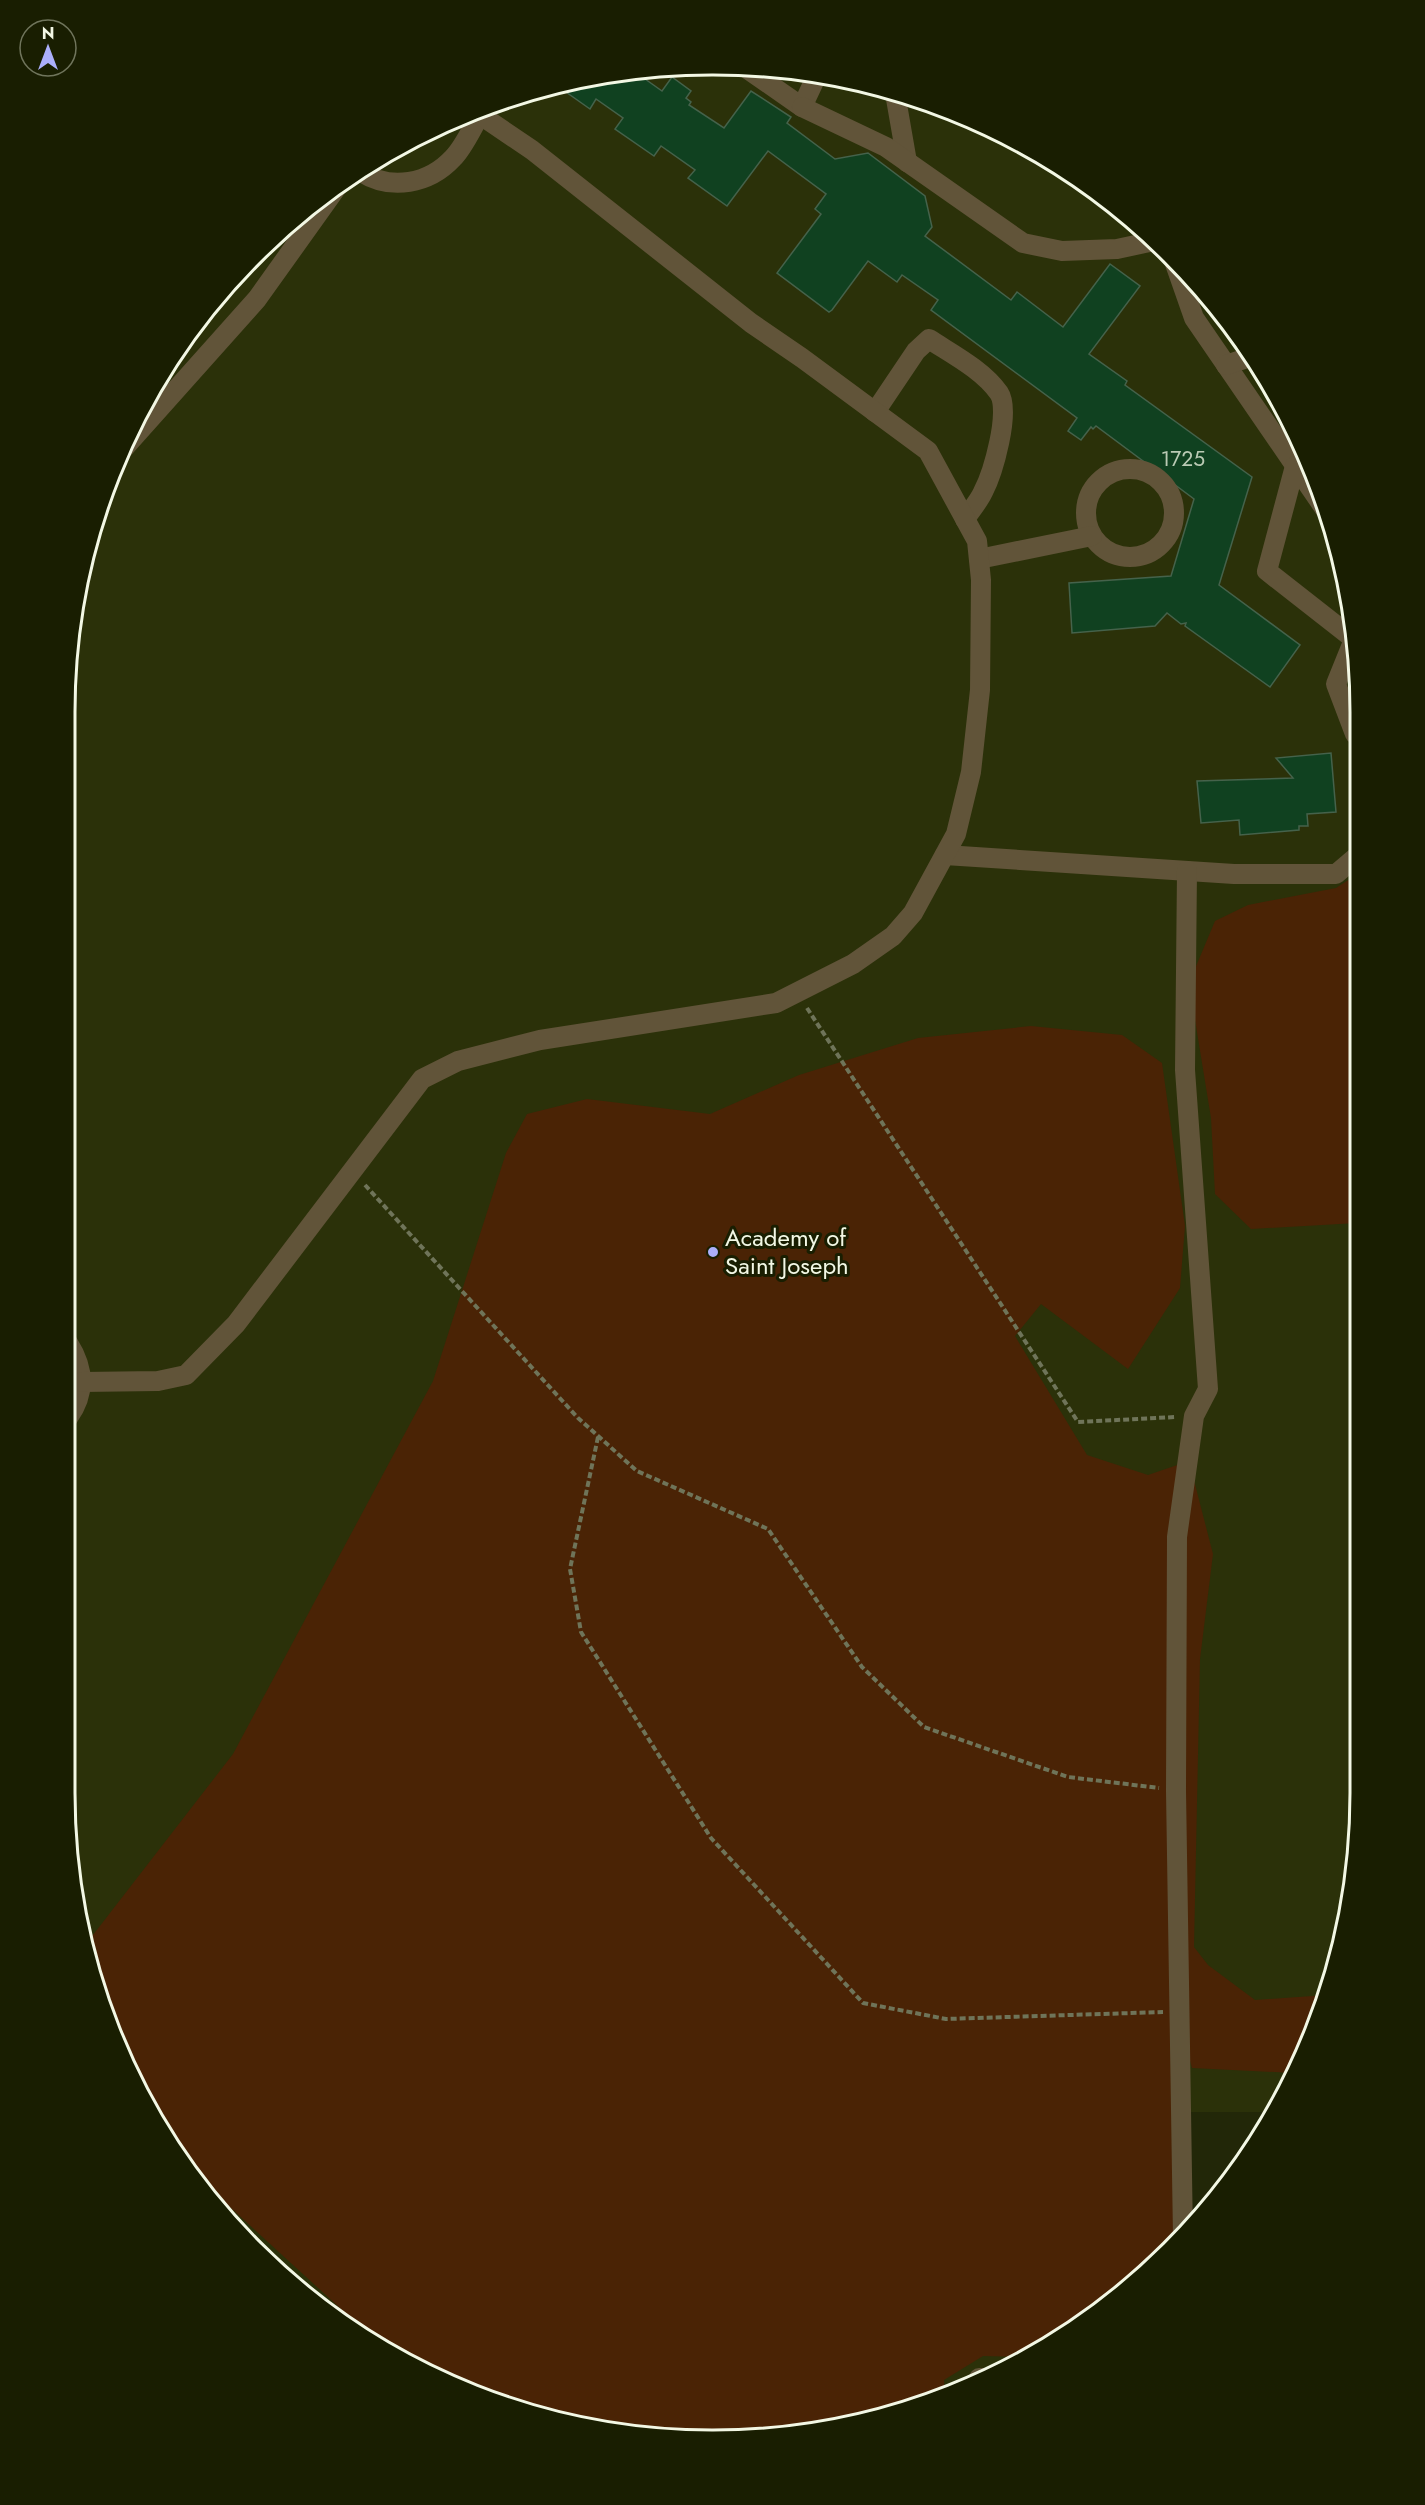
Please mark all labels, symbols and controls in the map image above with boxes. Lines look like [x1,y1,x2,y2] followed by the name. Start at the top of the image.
[18,18,78,78] north arrow
[42,22,54,45] text: N
[1161,444,1205,474] house number: 1725
[725,1220,849,1283] place label: Academy of Saint Joseph
[706,1245,720,1259] marker: Academy of Saint Joseph

